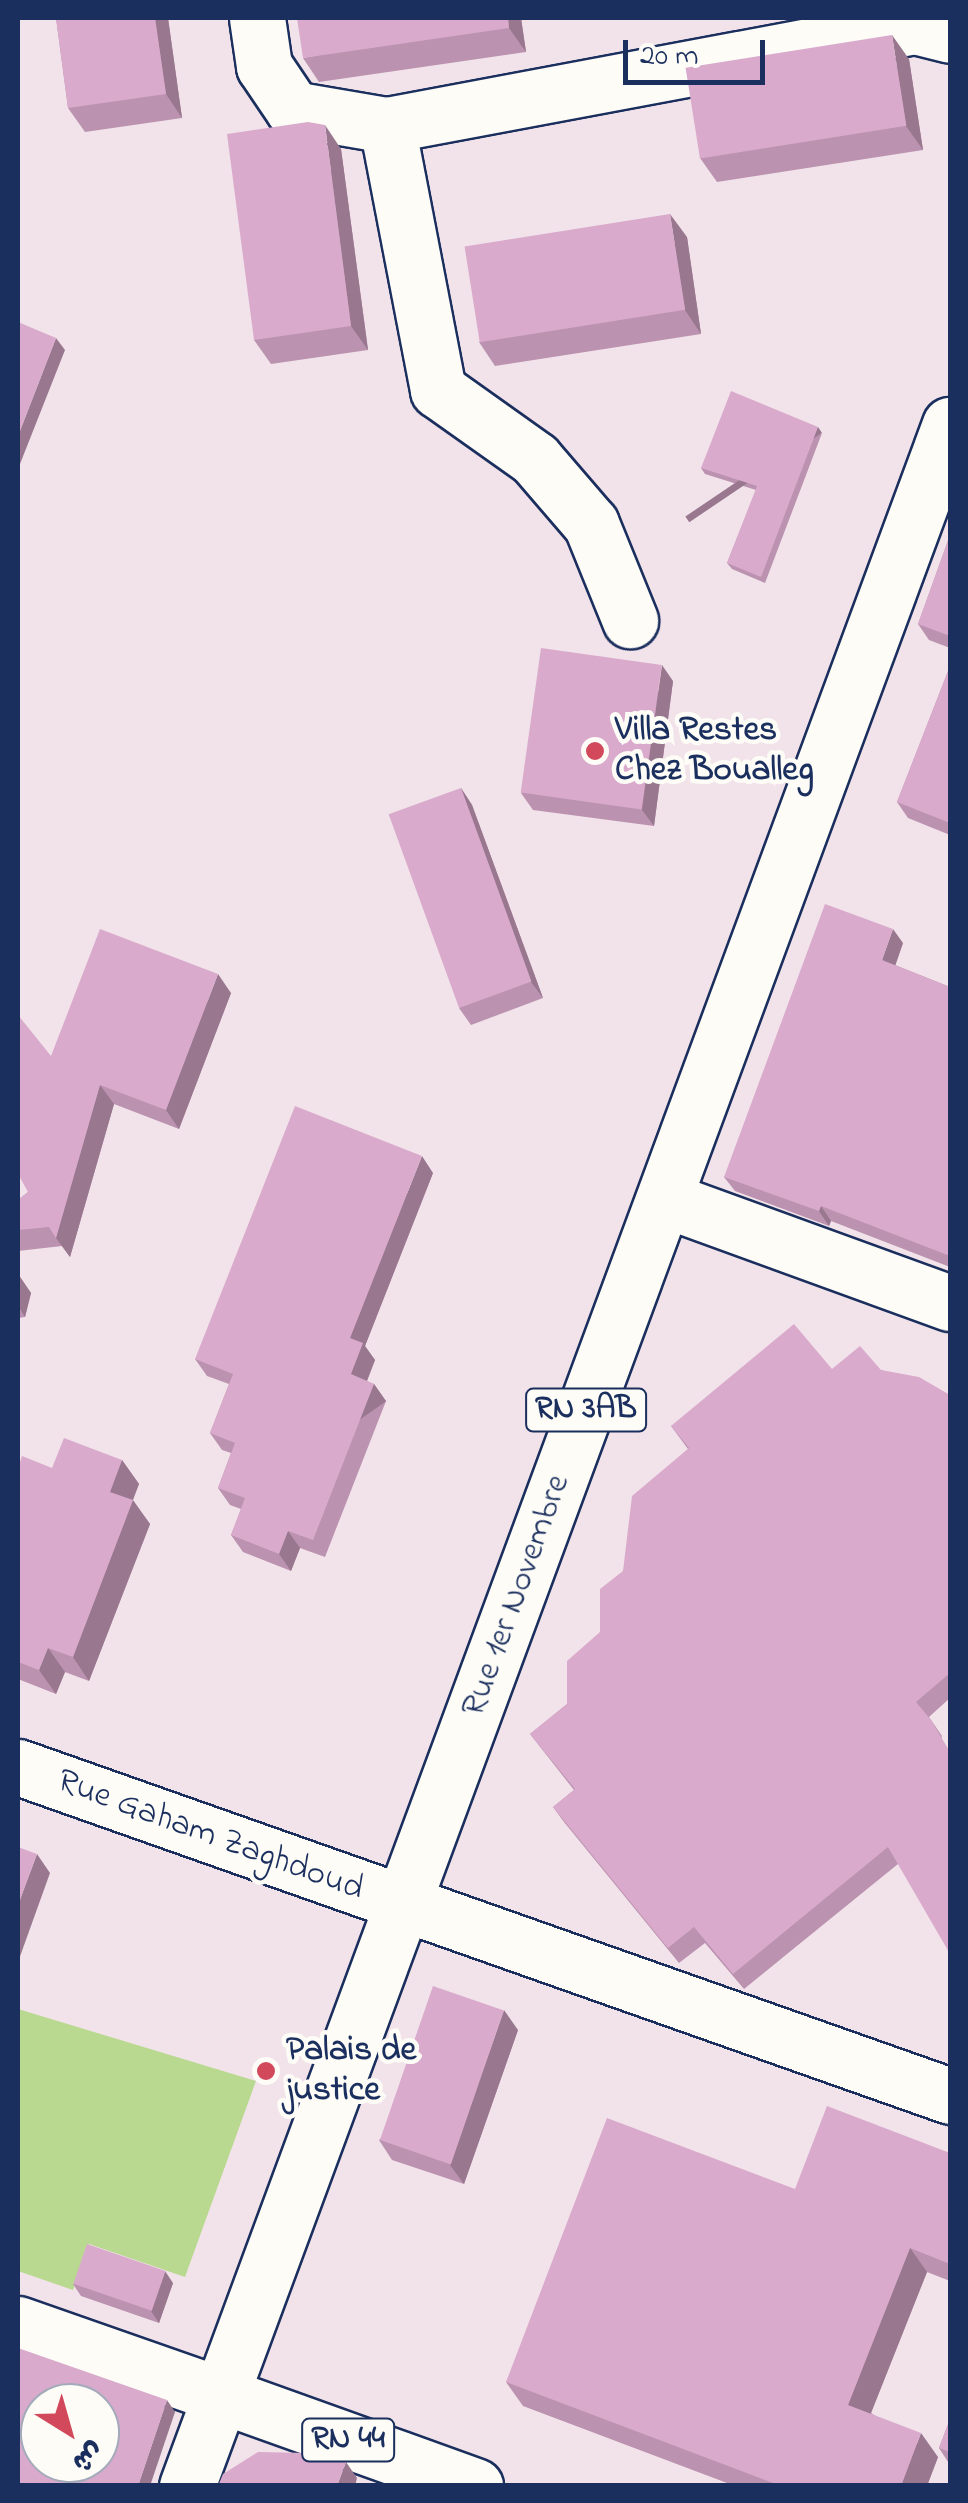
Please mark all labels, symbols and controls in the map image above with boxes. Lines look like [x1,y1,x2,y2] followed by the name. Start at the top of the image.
[628,20,770,82] scale bar
[640,35,699,79] text: 20 m
[615,710,814,792] place label: Villa Restes Chez Boualleg
[584,740,606,762] marker: Villa Restes Chez Boualleg
[524,1383,648,1437] road number: RN 3AB
[454,1469,580,1723] street label: Rue 1er Novembre
[51,1761,369,1911] street label: Rue Gaham Zaghdoud
[286,2030,416,2112] place label: Palais de justice
[255,2060,277,2082] marker: Palais de justice
[20,2383,120,2483] north arrow
[300,2413,396,2467] road number: RN 44
[63,2430,112,2481] text: ش

